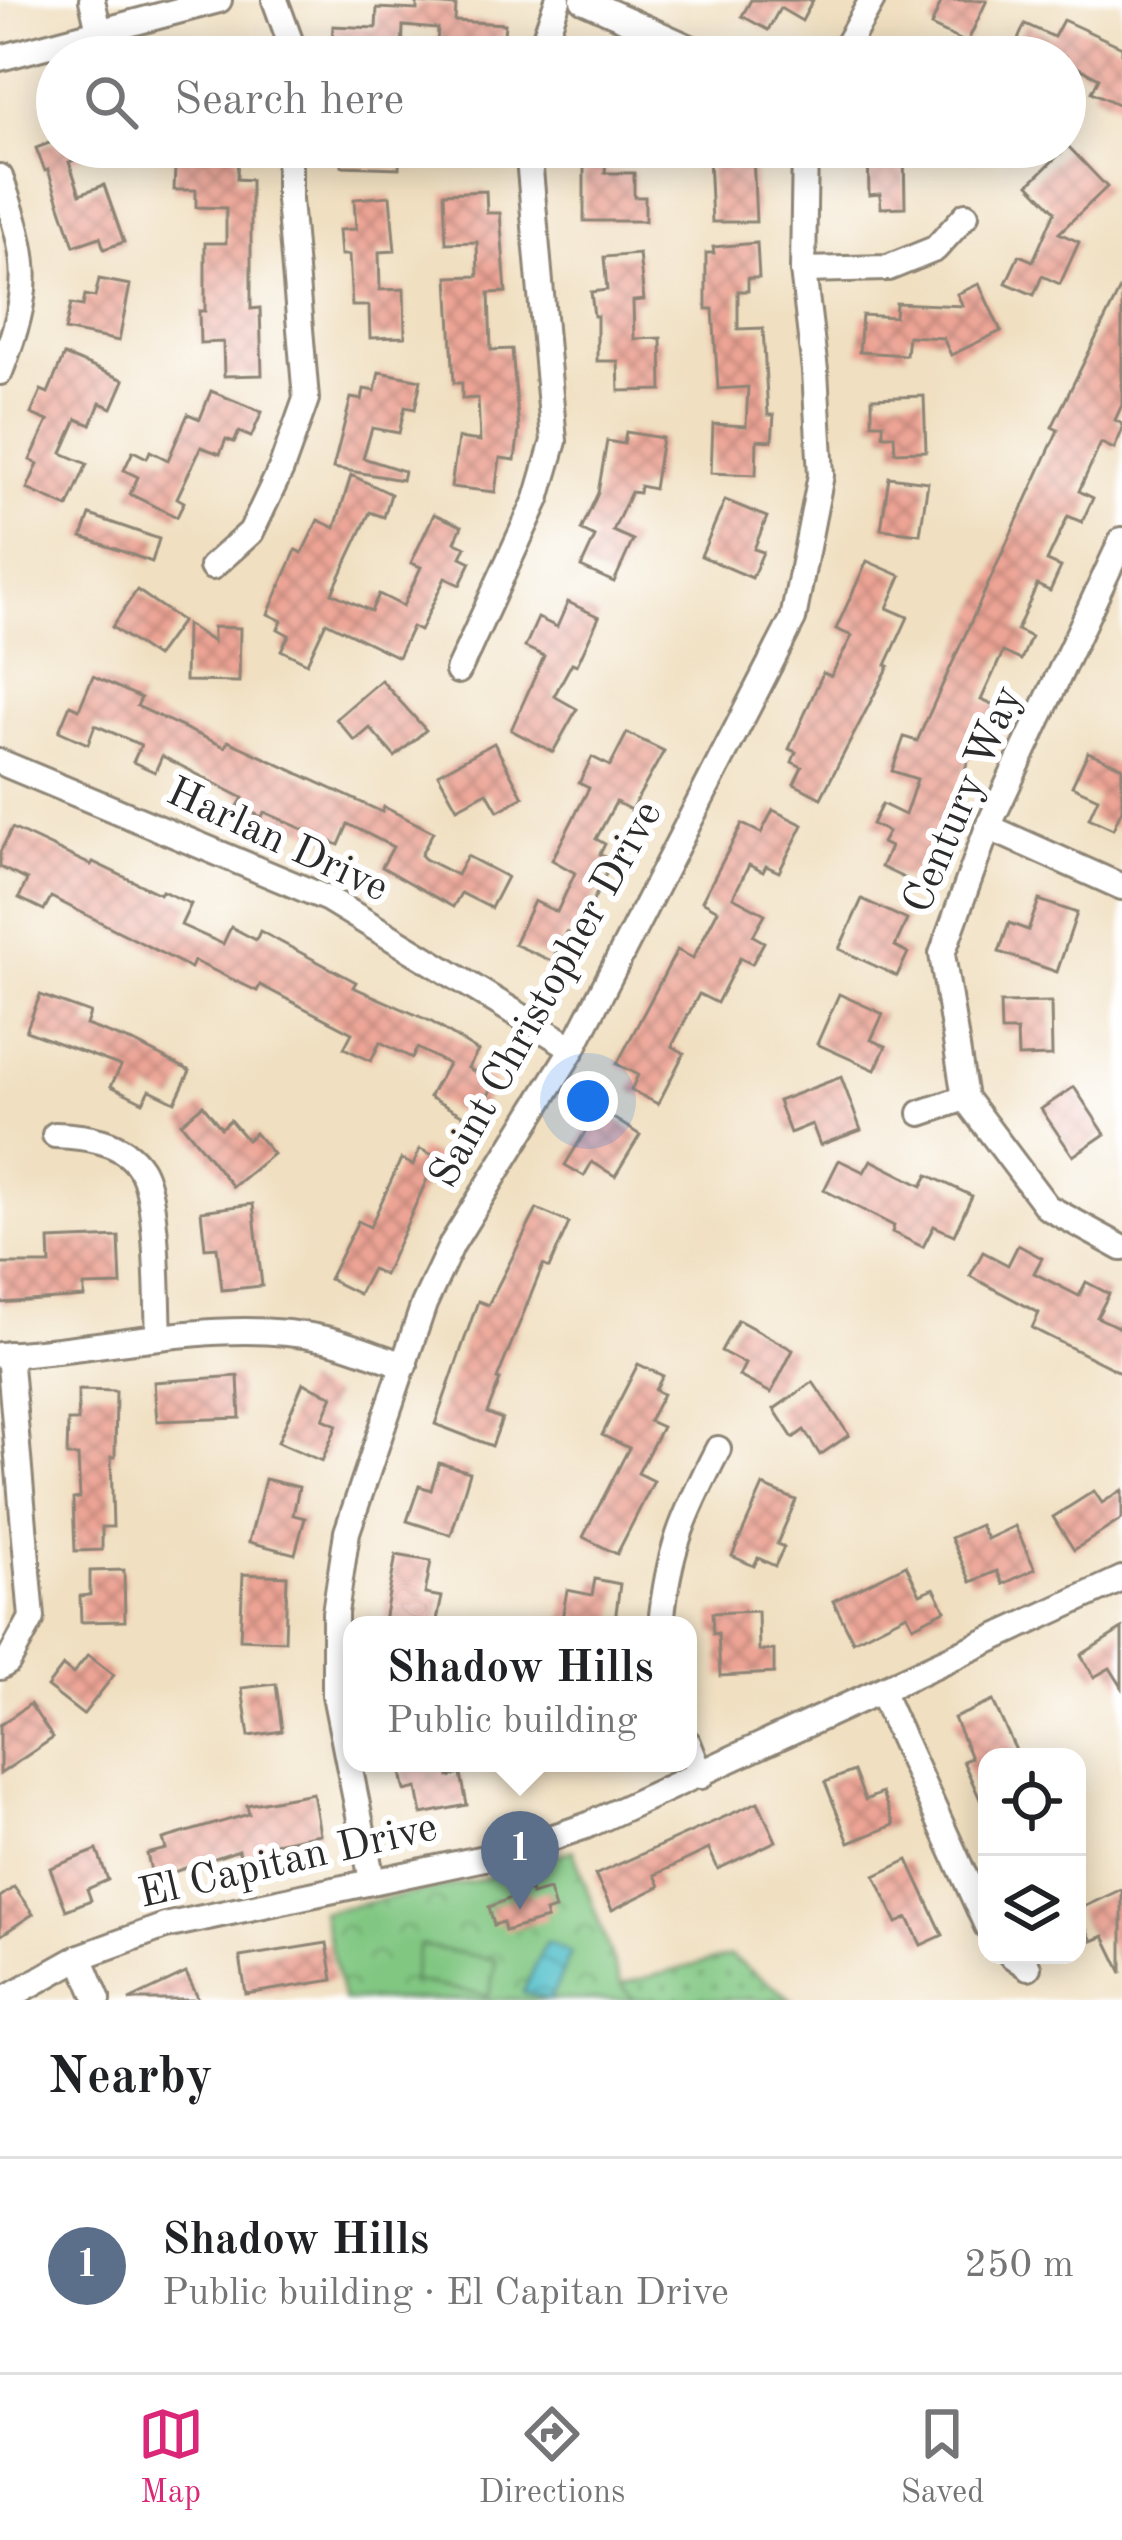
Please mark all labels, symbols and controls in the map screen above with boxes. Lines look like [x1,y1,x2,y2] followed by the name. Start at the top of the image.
[36,36,1086,168] search box
[78,69,144,135] icon: search
[174,79,404,124] text: Search here
[897,680,1031,920] street label: Century Way
[160,772,394,910] street label: Harlan Drive
[423,795,671,1195] street label: Saint Christopher Drive
[558,1071,618,1131] your location
[343,1616,697,1772] popup
[386,1647,654,1692] text: Shadow Hills
[386,1702,638,1741] text: Public building
[978,1748,1086,1964] map controls
[978,1748,1086,1856] button: locate
[135,1807,441,1917] street label: El Capitan Drive
[481,1811,559,1910] pin: 1
[978,1856,1086,1964] button: layers
[48,2053,213,2104] text: Nearby
[162,2219,429,2264] text: Shadow Hills
[76,2246,98,2285] text: 1
[964,2246,1074,2285] text: 250 m
[162,2274,729,2313] text: Public building · El Capitan Drive
[138,2401,204,2514] tab: Map
[479,2401,625,2514] tab: Directions
[900,2401,984,2514] tab: Saved

